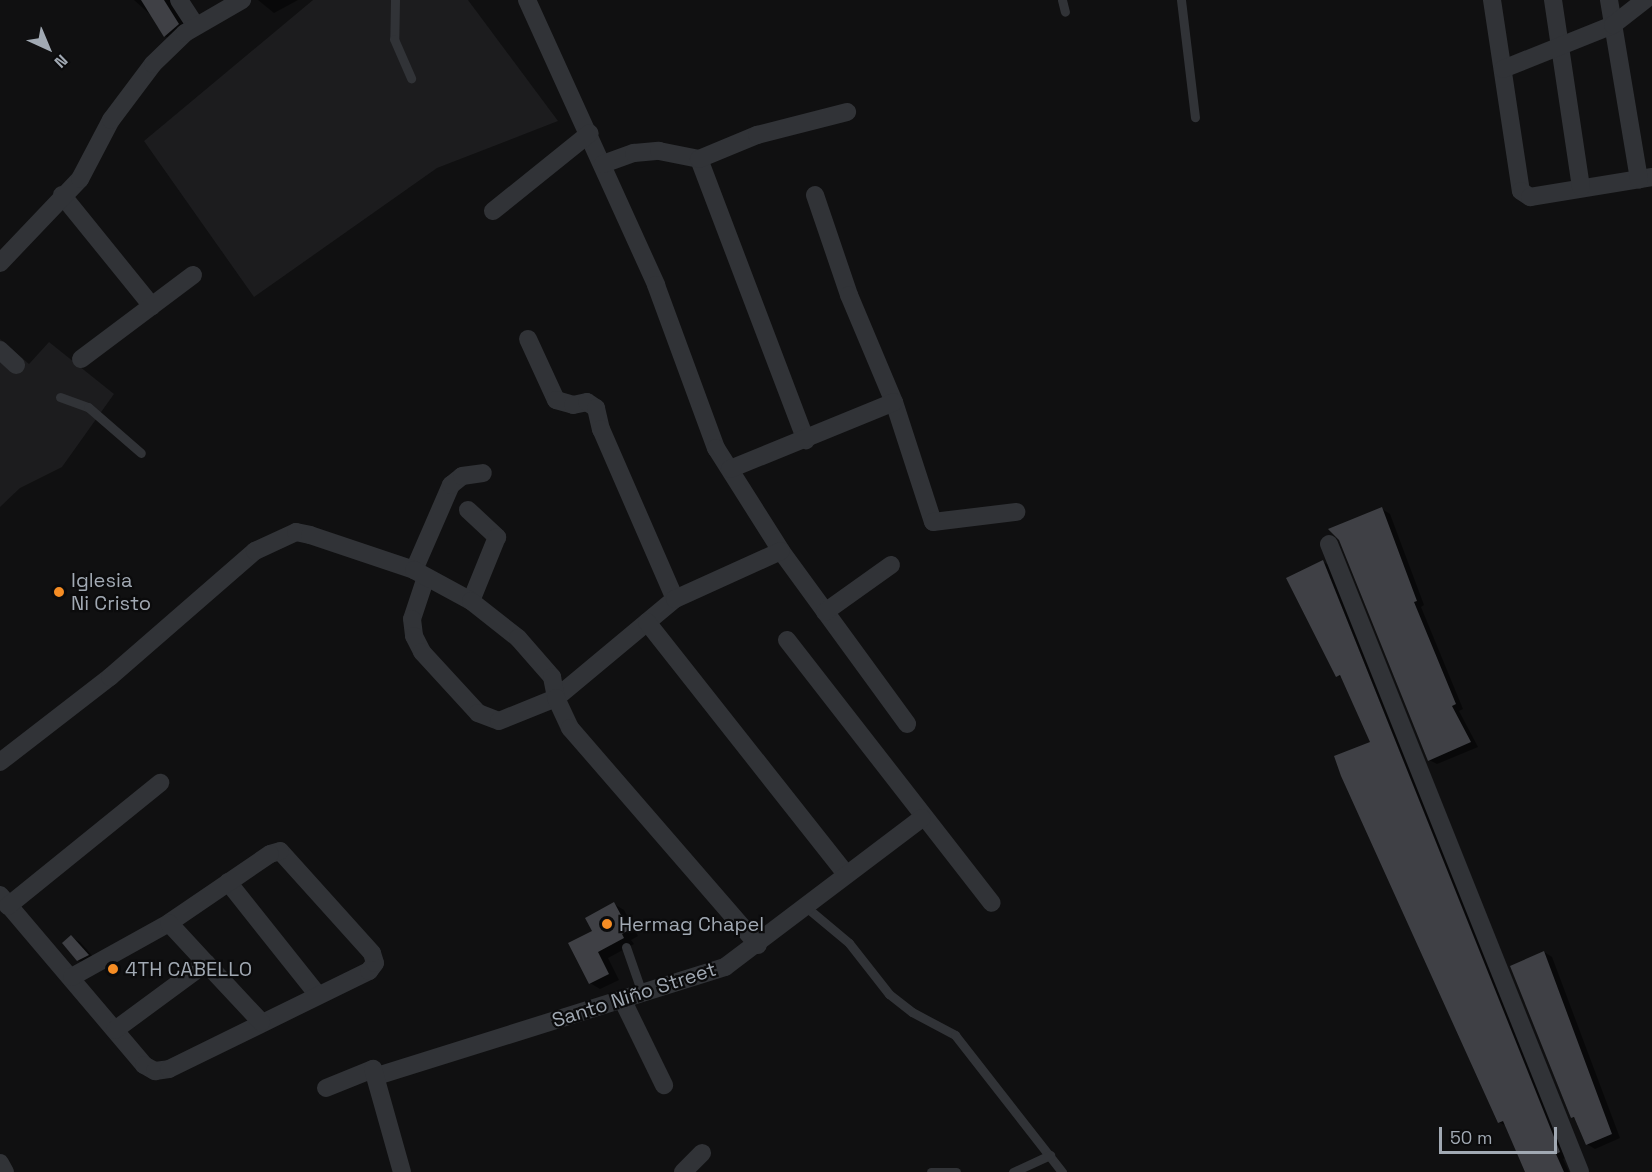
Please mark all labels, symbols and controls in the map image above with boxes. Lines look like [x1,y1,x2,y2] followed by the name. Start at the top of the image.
[18,18,78,78] north arrow
[50,50,72,73] text: N
[71,568,151,615] place label: Iglesia Ni Cristo
[52,585,66,599] marker: Iglesia Ni Cristo
[619,912,764,936] place label: Hermag Chapel
[600,917,614,931] marker: Hermag Chapel
[125,957,252,981] place label: 4TH CABELLO
[549,957,719,1033] street label: Santo Niño Street
[106,962,120,976] marker: 4TH CABELLO
[1442,1115,1560,1153] scale bar
[1450,1126,1492,1149] text: 50 m

